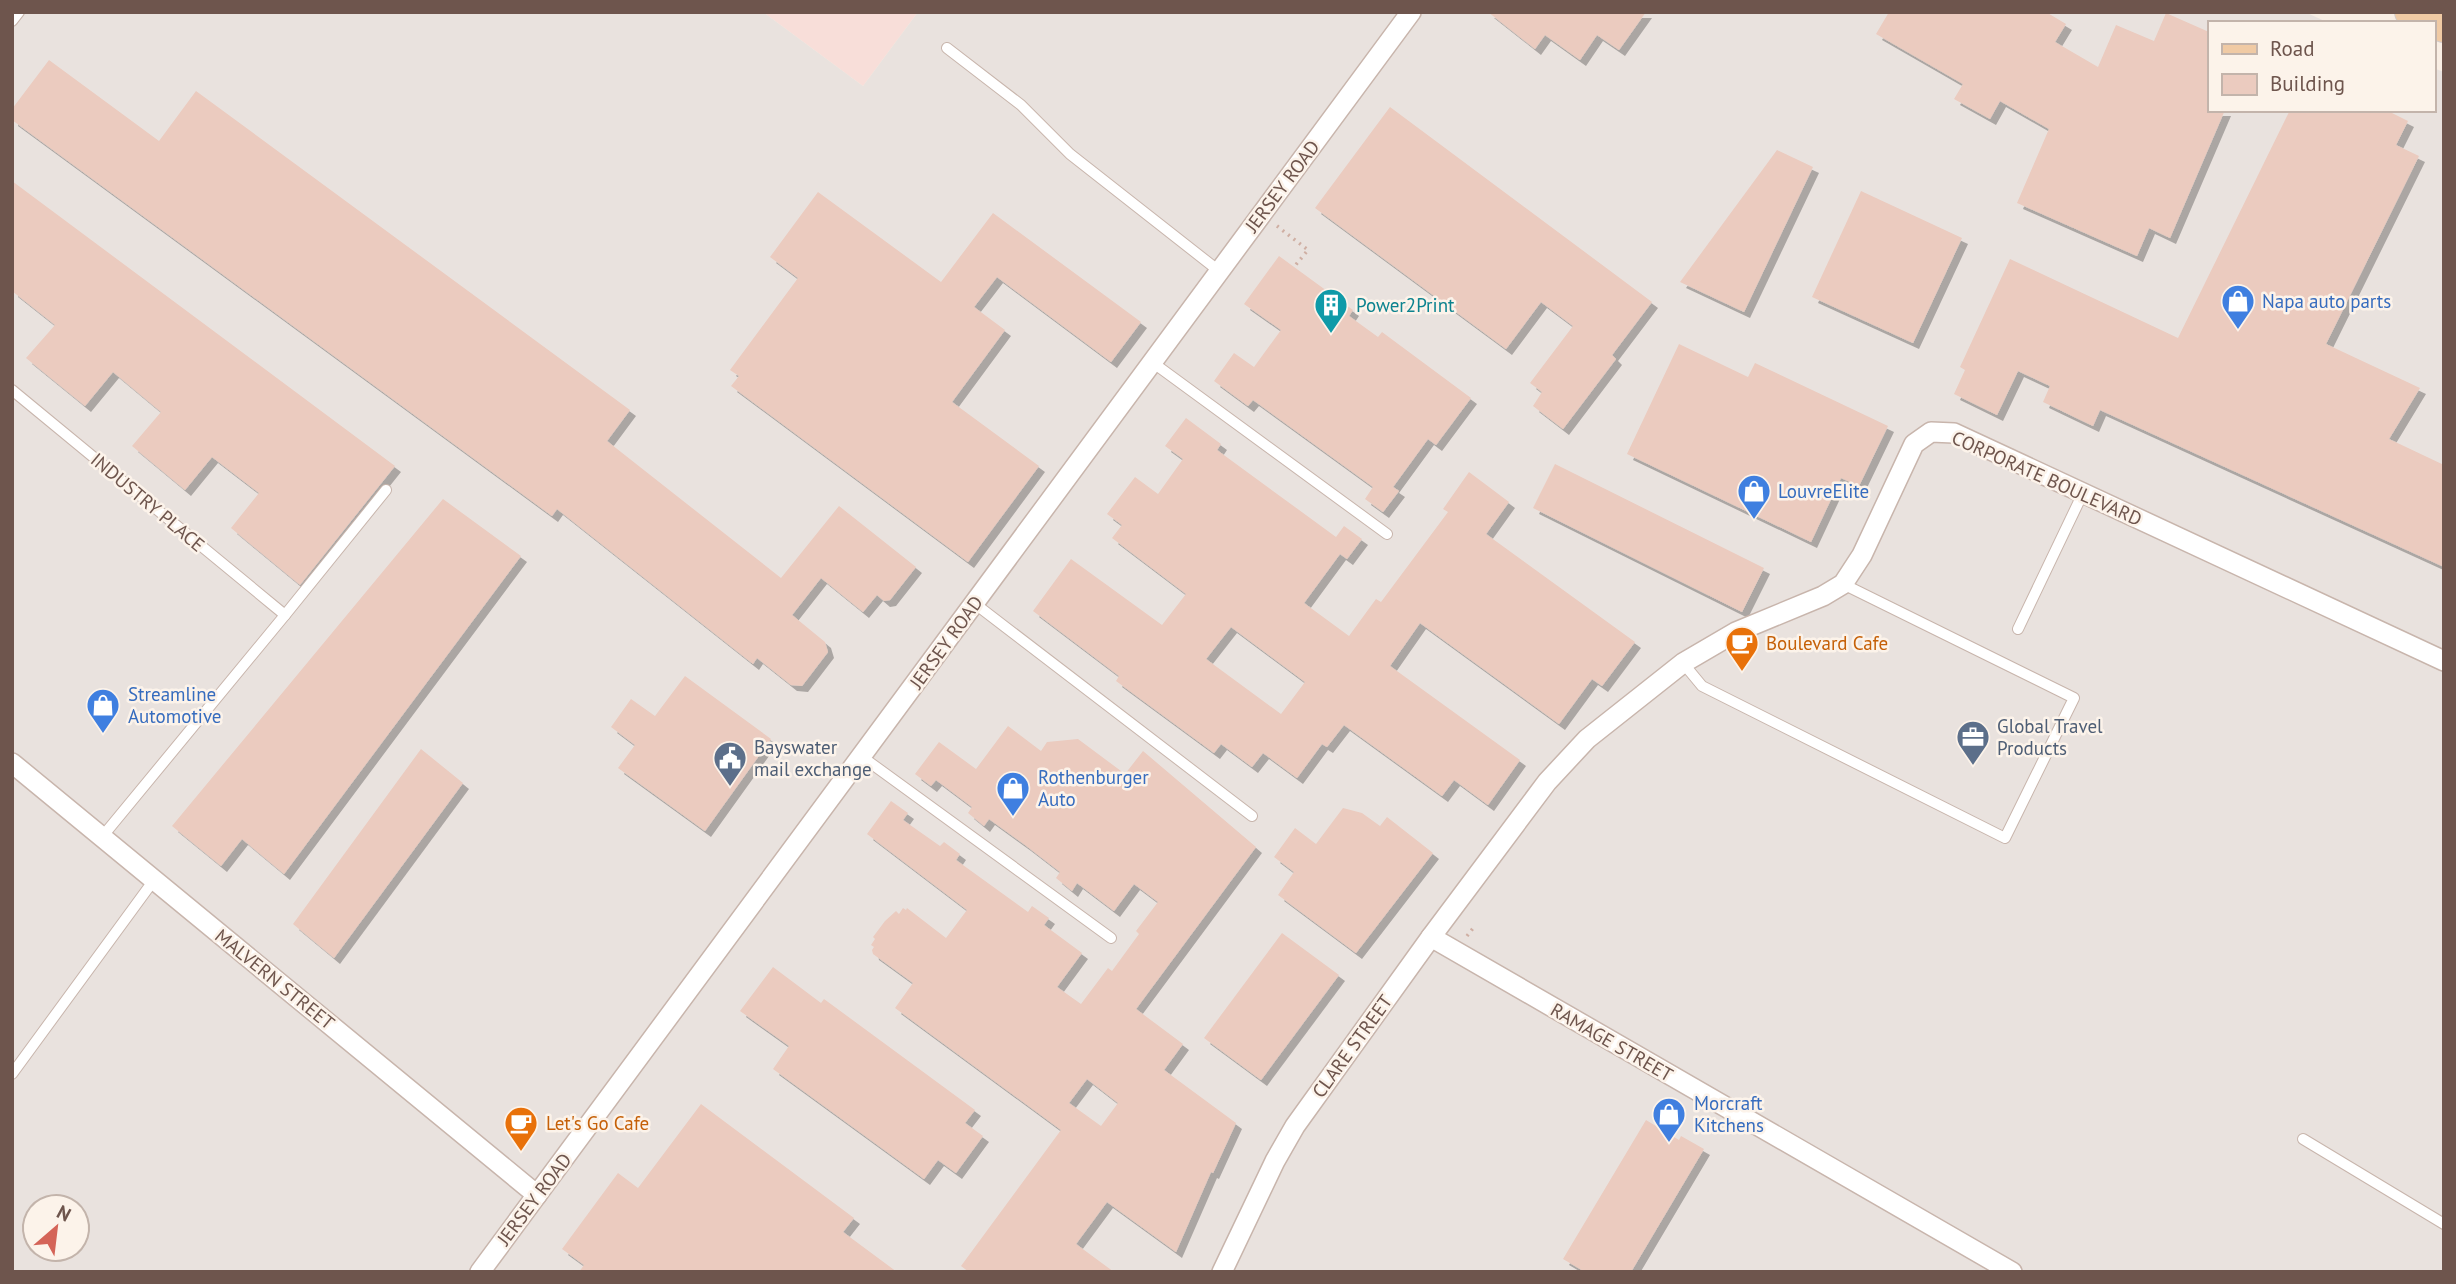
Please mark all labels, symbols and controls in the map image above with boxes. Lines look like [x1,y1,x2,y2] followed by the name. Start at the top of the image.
[2208,21,2435,112] legend
[2270,35,2314,62] text: Road
[2270,70,2345,97] text: Building
[1239,135,1324,238] street label: JERSEY ROAD
[2219,282,2257,331] shop icon: Napa auto parts
[1312,286,1350,335] building icon: Power2Print
[2262,289,2391,313] place label: Napa auto parts
[1356,293,1455,317] place label: Power2Print
[1948,425,2146,531] street label: CORPORATE BOULEVARD
[86,447,210,557] street label: INDUSTRY PLACE
[1735,472,1773,521] shop icon: LouvreElite
[1778,479,1869,503] place label: LouvreElite
[904,591,988,694] street label: JERSEY ROAD
[1723,624,1761,673] cafe icon: Boulevard Cafe
[1766,631,1888,655] place label: Boulevard Cafe
[128,682,222,728] place label: Streamline Automotive
[84,686,122,735] shop icon: Streamline Automotive
[1997,714,2103,760] place label: Global Travel Products
[1954,718,1992,767] office icon: Global Travel Products
[754,735,872,781] place label: Bayswater mail exchange
[711,739,749,788] public building icon: Bayswater mail exchange
[1038,765,1149,811] place label: Rothenburger Auto
[994,769,1032,818] shop icon: Rothenburger Auto
[210,923,340,1035] street label: MALVERN STREET
[1307,990,1398,1102] street label: CLARE STREET
[1547,997,1678,1087] street label: RAMAGE STREET
[1694,1091,1764,1137] place label: Morcraft Kitchens
[1650,1095,1688,1144] shop icon: Morcraft Kitchens
[502,1104,540,1153] cafe icon: Let's Go Cafe
[546,1111,649,1135] place label: Let's Go Cafe
[491,1148,576,1251] street label: JERSEY ROAD
[21,1193,91,1263] north arrow
[53,1199,75,1227] text: N

